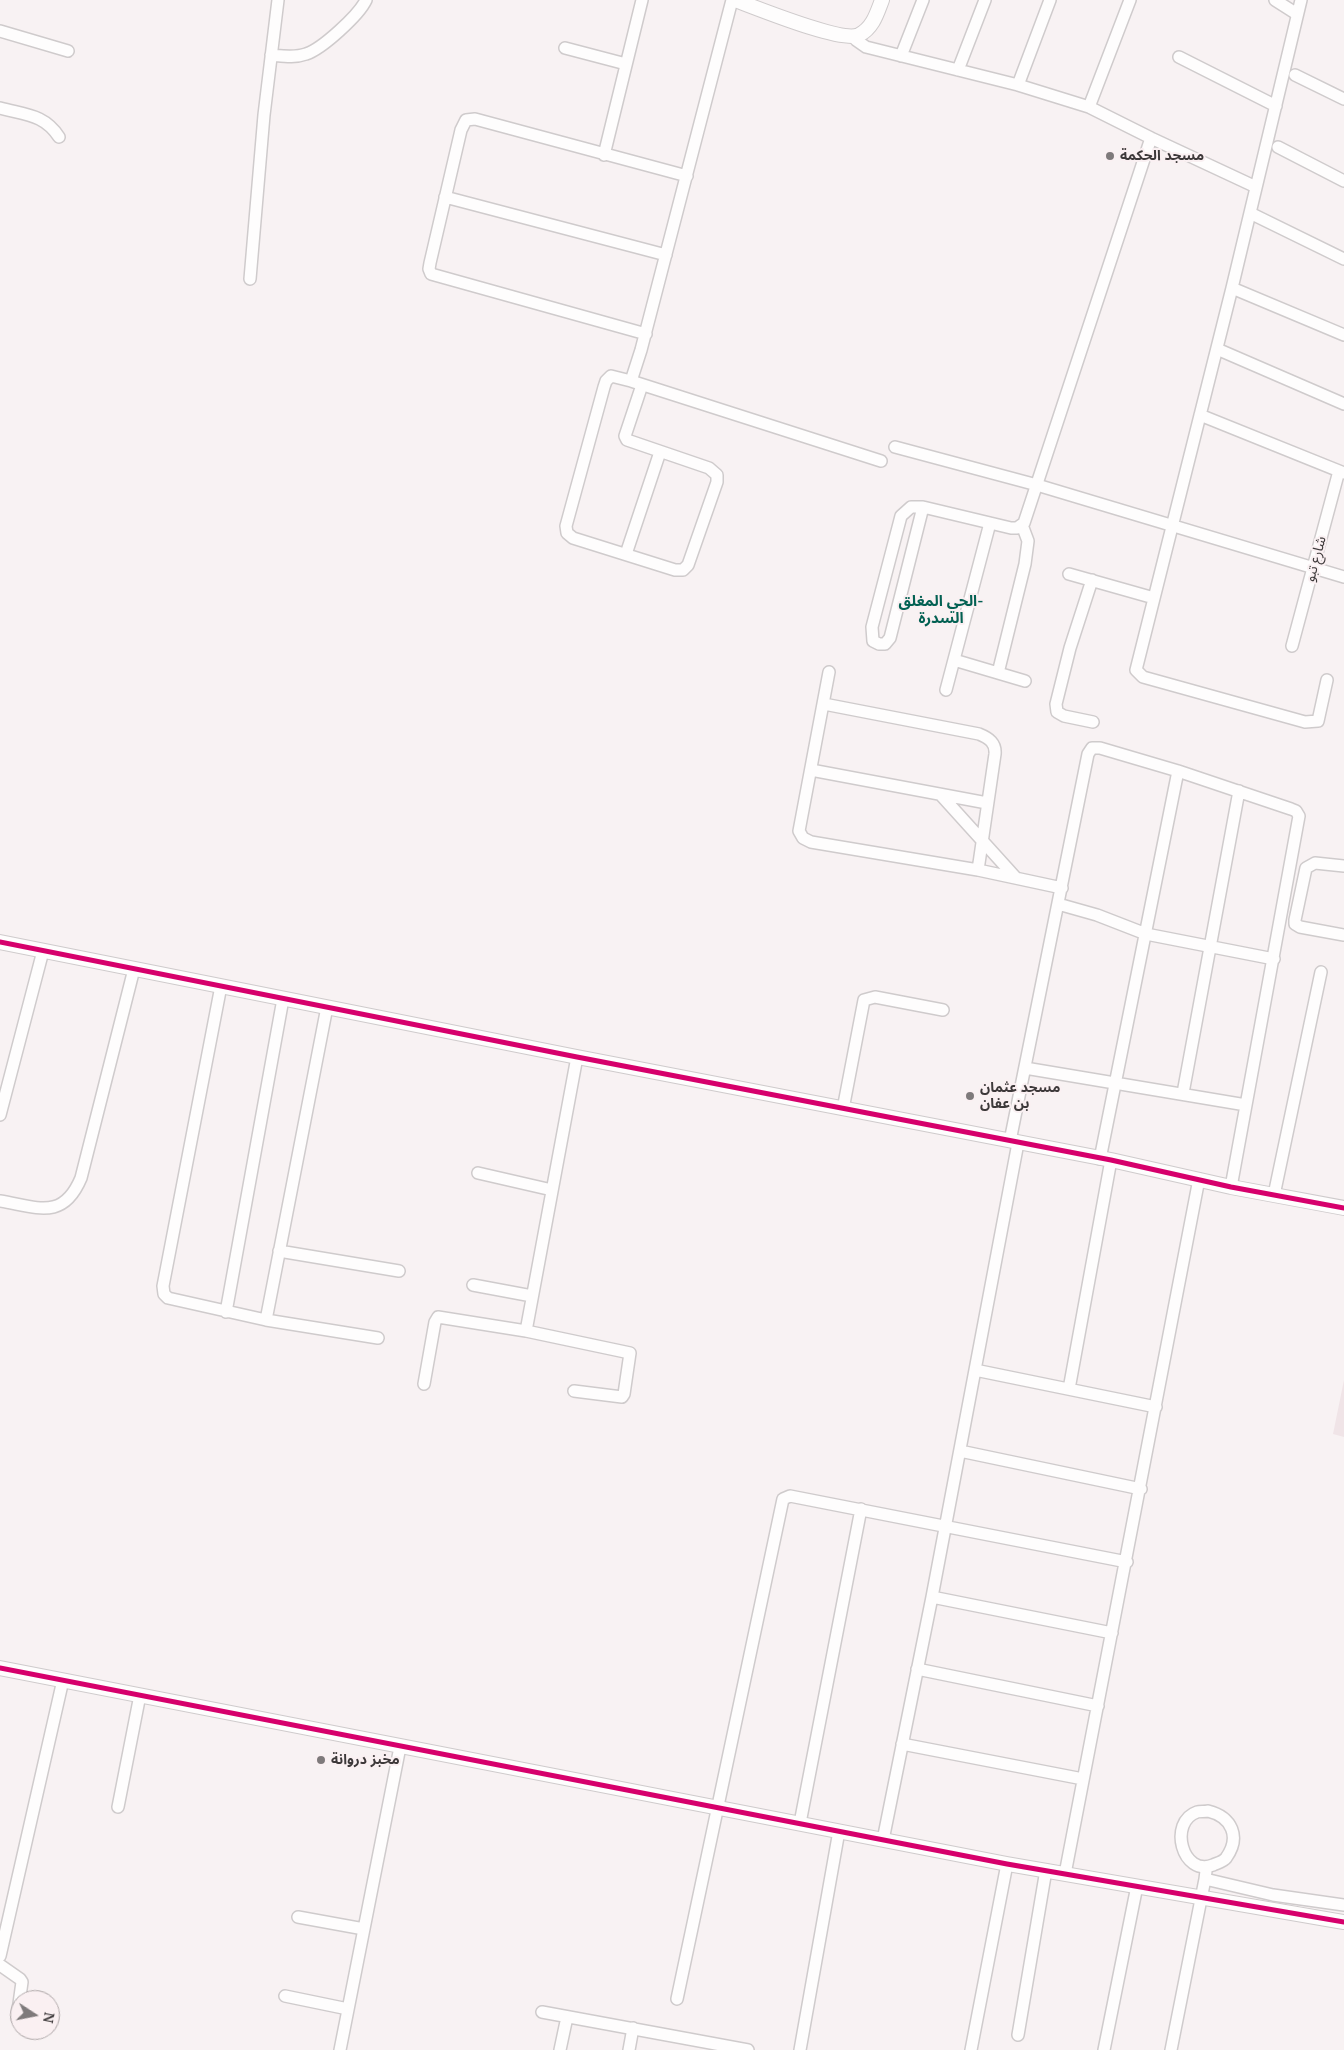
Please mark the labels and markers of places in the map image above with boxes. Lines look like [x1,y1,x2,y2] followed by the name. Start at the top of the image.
[1120,148,1204,164] place label: مسجد الحكمة
[1104,150,1116,162] marker: مسجد الحكمة
[980,1080,1060,1112] place label: مسجد عثمان بن عفان
[964,1090,976,1102] marker: مسجد عثمان بن عفان
[331,1752,400,1768] place label: مخبز دروانة
[315,1754,327,1766] marker: مخبز دروانة

